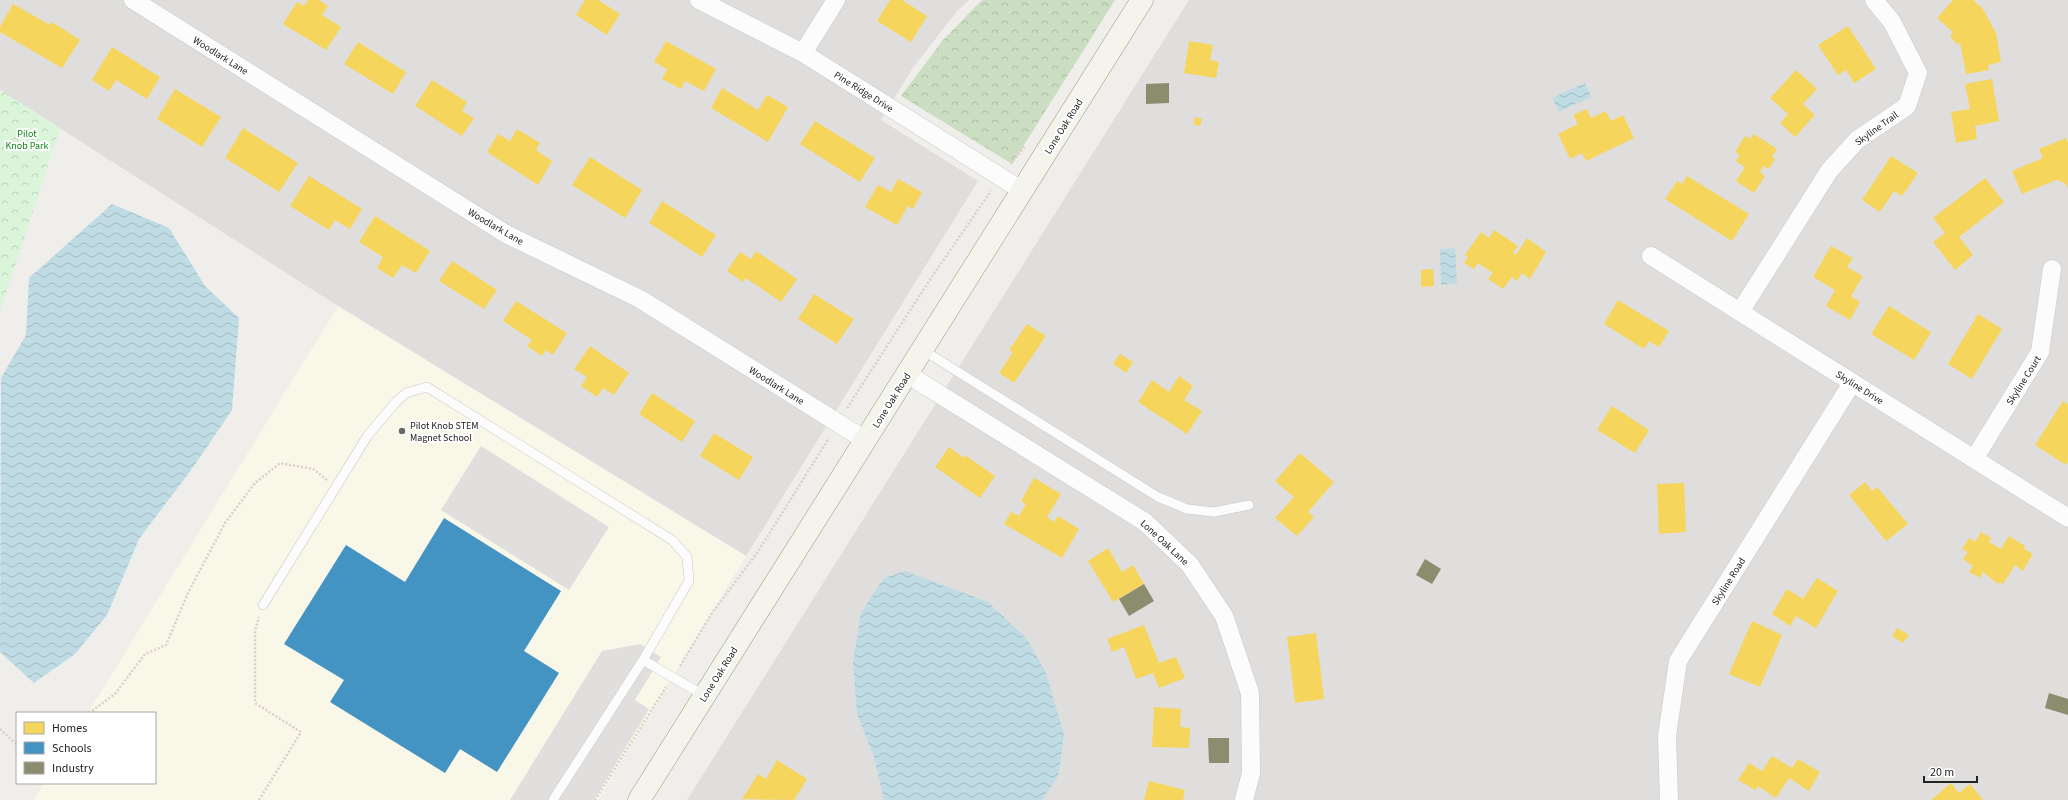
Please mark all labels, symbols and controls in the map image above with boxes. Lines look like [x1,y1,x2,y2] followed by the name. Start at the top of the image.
[190,33,251,78] street label: Woodlark Lane
[831,68,896,116] street label: Pine Ridge Drive
[1041,96,1086,157] street label: Lone Oak Road
[1852,108,1902,149] street label: Skyline Trail
[6,127,49,153] park label: Pilot Knob Park
[465,205,526,249] street label: Woodlark Lane
[2003,353,2045,408] street label: Skyline Court
[746,363,807,408] street label: Woodlark Lane
[1833,368,1886,408] street label: Skyline Drive
[869,370,914,431] street label: Lone Oak Road
[410,419,479,445] place label: Pilot Knob STEM Magnet School
[397,426,407,436] marker: Pilot Knob STEM Magnet School
[1137,517,1192,569] street label: Lone Oak Lane
[1709,555,1749,608] street label: Skyline Road
[696,644,741,705] street label: Lone Oak Road
[16,712,156,784] legend
[52,720,87,737] text: Homes
[52,740,92,757] text: Schools
[1924,758,1977,784] scale bar
[52,760,94,777] text: Industry
[1930,764,1954,781] text: 20 m

